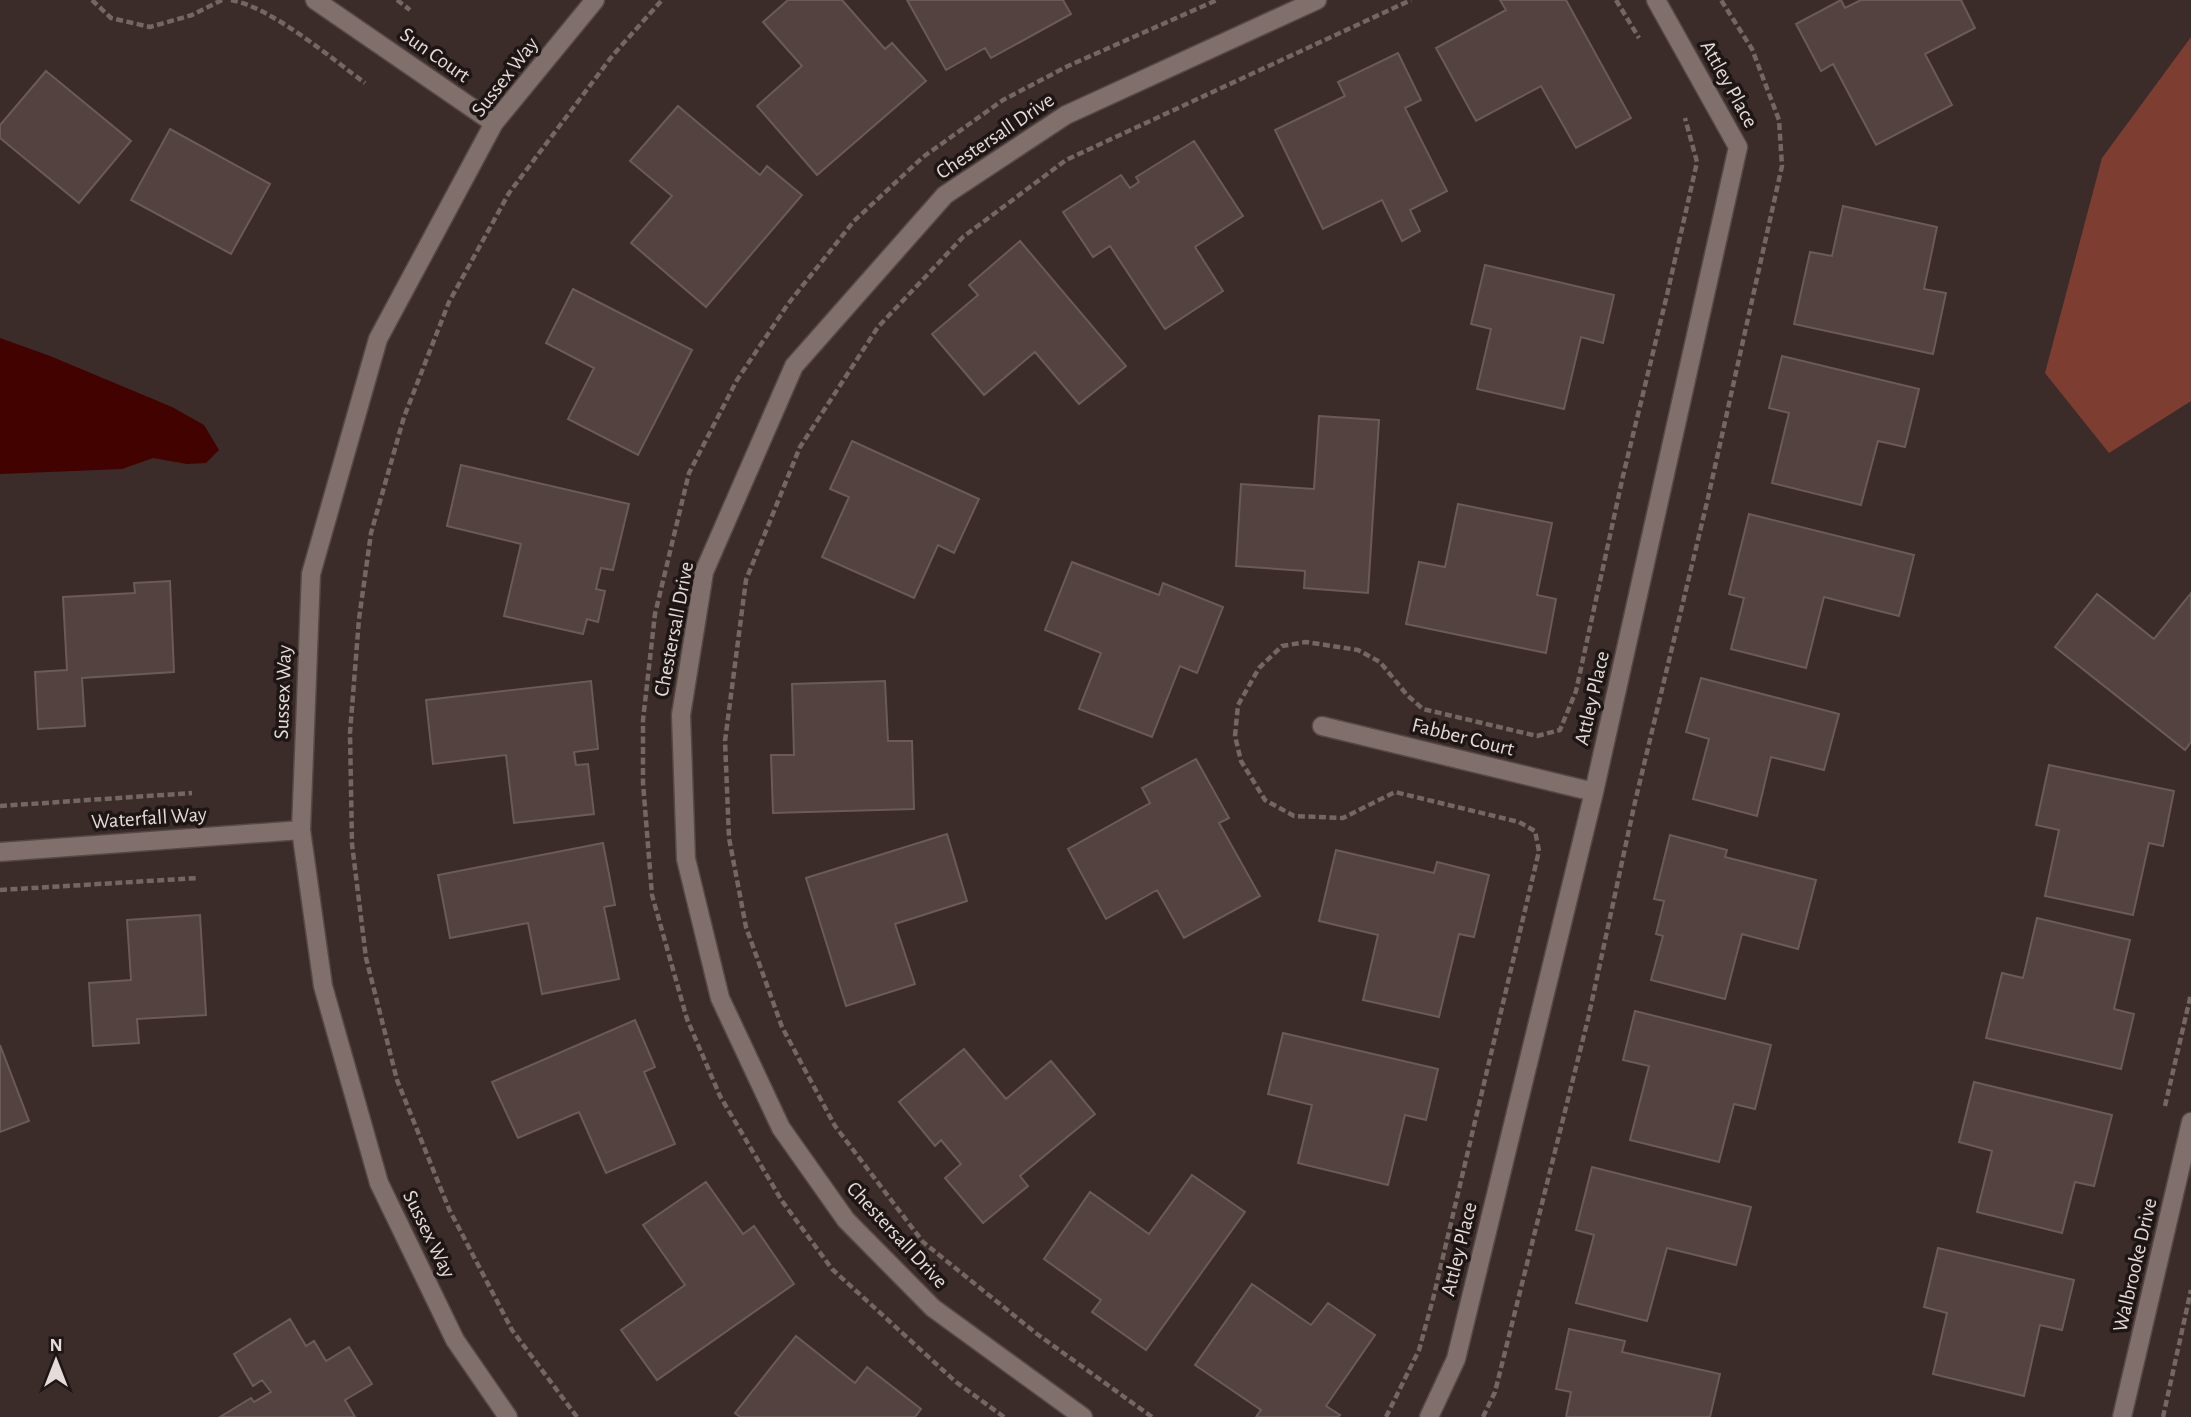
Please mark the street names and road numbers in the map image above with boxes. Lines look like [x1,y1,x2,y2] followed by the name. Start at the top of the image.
[396,24,474,87] street label: Sun Court
[468,33,542,121] street label: Sussex Way
[1697,37,1761,131] street label: Attley Place
[932,89,1058,183] street label: Chestersall Drive
[651,560,697,698] street label: Chestersall Drive
[271,644,295,740] street label: Sussex Way
[1571,649,1613,747] street label: Attley Place
[1410,714,1517,760] street label: Fabber Court
[90,803,208,833] street label: Waterfall Way
[843,1178,951,1292] street label: Chestersall Drive
[399,1187,459,1281] street label: Sussex Way
[2109,1196,2161,1334] street label: Walbrooke Drive
[1437,1200,1481,1298] street label: Attley Place

